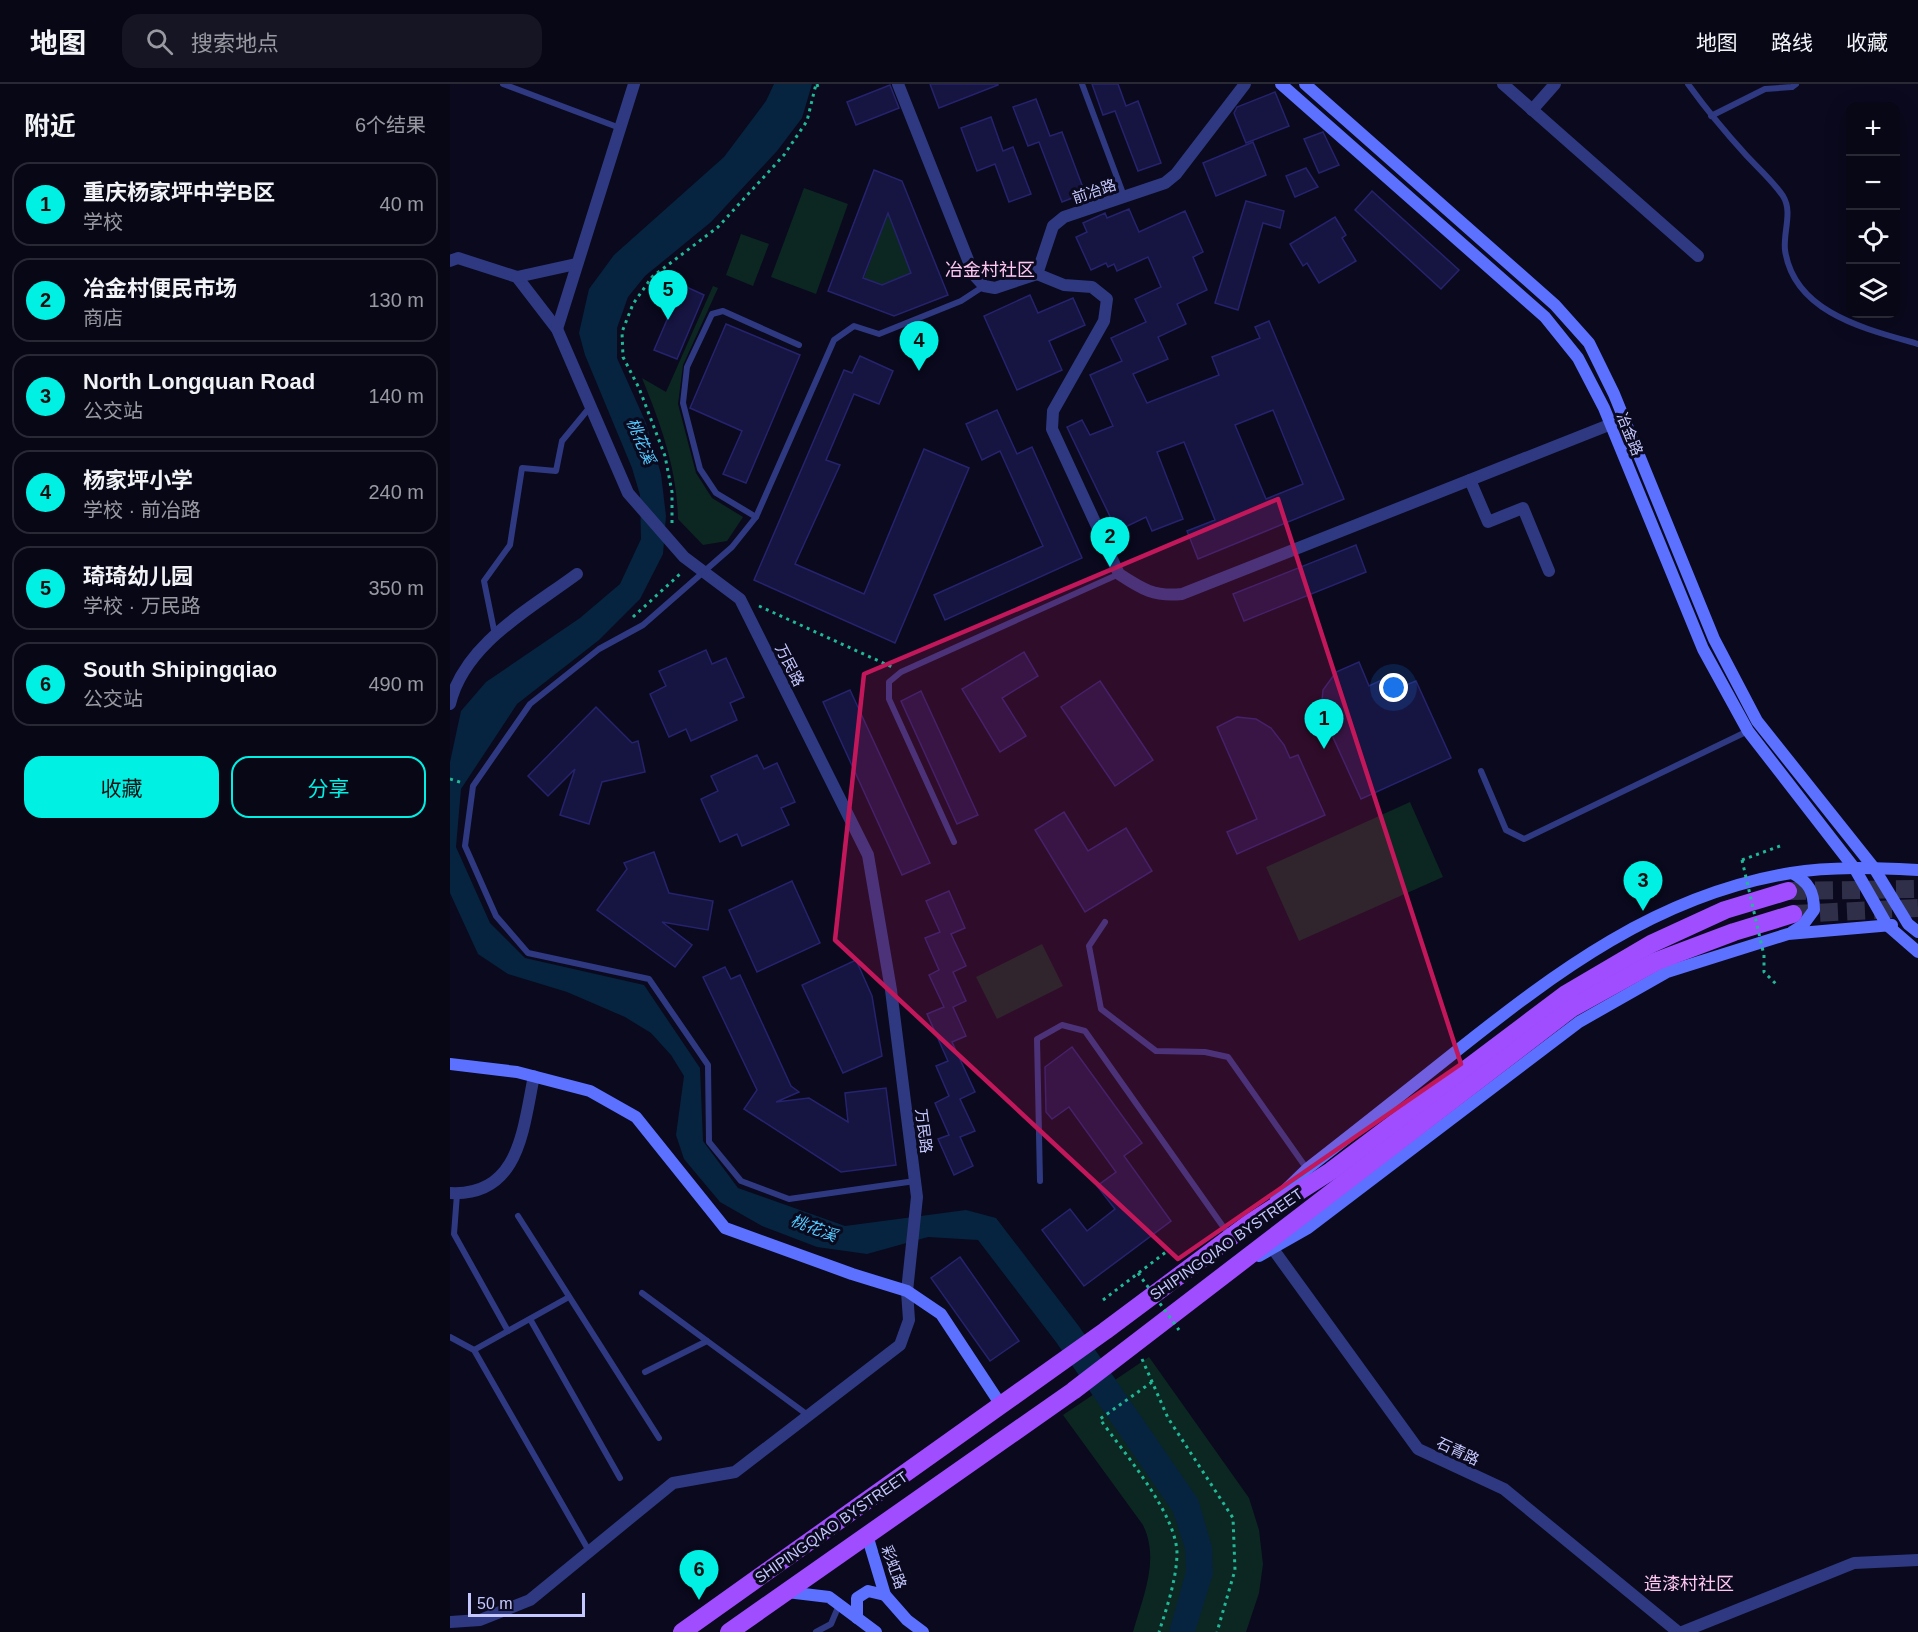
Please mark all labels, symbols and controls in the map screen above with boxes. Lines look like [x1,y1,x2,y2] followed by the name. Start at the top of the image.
[122,14,542,68] search box
[143,25,176,58] icon: search
[30,28,86,59] text: 地图
[191,31,279,56] text: 搜索地点
[1696,31,1738,54] text: 地图
[1771,31,1813,54] text: 路线
[1846,31,1888,54] text: 收藏
[1846,102,1900,318] map controls
[1846,102,1900,156] button: +
[24,111,76,141] text: 附近
[355,114,426,136] text: 6个结果
[1846,156,1900,210] button: −
[1070,176,1118,206] street label: 前冶路
[83,180,275,205] text: 重庆杨家坪中学B区
[40,193,51,215] text: 1
[380,193,424,215] text: 40 m
[1846,210,1900,264] button: locate
[83,211,123,233] text: 学校
[945,260,1035,280] district label: 冶金村社区
[1846,264,1900,318] button: layers
[648,270,688,320] pin: 5
[83,276,237,301] text: 冶金村便民市场
[40,289,51,311] text: 2
[368,289,424,311] text: 130 m
[83,307,123,329] text: 商店
[900,322,938,371] pin: 4
[83,369,315,394] text: North Longquan Road
[40,385,51,407] text: 3
[368,385,424,407] text: 140 m
[83,400,143,422] text: 公交站
[1614,410,1646,458] street label: 冶金路
[624,416,659,468] water label: 桃花溪
[83,468,193,493] text: 杨家坪小学
[40,481,51,503] text: 4
[368,481,424,503] text: 240 m
[83,499,201,521] text: 学校 · 前冶路
[1090,518,1130,567] pin: 2
[83,564,193,589] text: 琦琦幼儿园
[40,577,51,599] text: 5
[368,577,424,599] text: 350 m
[83,595,201,617] text: 学校 · 万民路
[772,641,808,689] street label: 万民路
[83,657,277,682] text: South Shipingqiao
[40,673,51,695] text: 6
[368,673,424,695] text: 490 m
[1379,673,1408,702] your location
[83,688,143,710] text: 公交站
[1304,700,1344,749] pin: 1
[24,756,219,818] button: 收藏
[231,756,426,818] button: 分享
[1624,862,1662,911] pin: 3
[913,1108,935,1154] street label: 万民路
[1146,1185,1306,1303] street label: SHIPINGQIAO BYSTREET
[789,1211,841,1245] water label: 桃花溪
[1434,1434,1482,1468] street label: 石青路
[751,1468,911,1586] street label: SHIPINGQIAO BYSTREET
[878,1543,910,1591] street label: 彩虹路
[680,1550,718,1600] pin: 6
[1644,1574,1734,1594] district label: 造漆村社区
[468,1590,585,1618] scale bar
[477,1595,513,1612] text: 50 m

